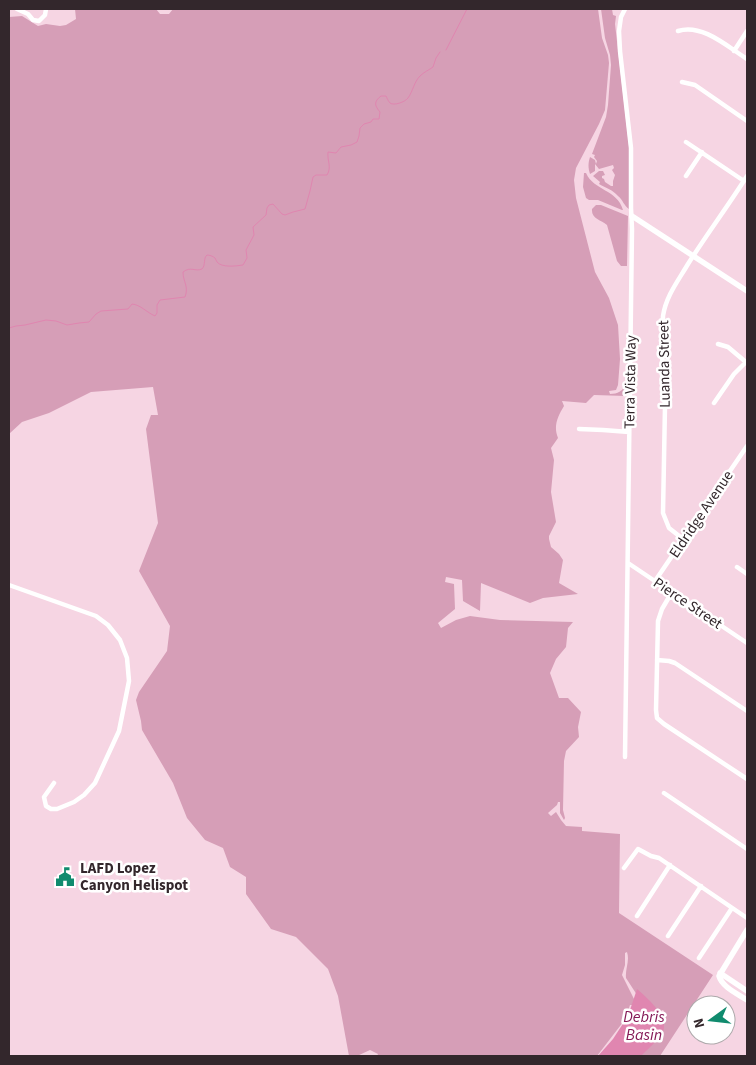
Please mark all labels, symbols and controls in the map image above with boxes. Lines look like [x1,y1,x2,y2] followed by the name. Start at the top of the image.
[653,320,676,408] street label: Luanda Street
[619,335,642,429] street label: Terra Vista Way
[664,466,738,562] street label: Eldridge Avenue
[649,573,726,634] street label: Pierce Street
[80,858,188,896] place label: LAFD Lopez Canyon Helispot
[54,866,76,888] public building icon: LAFD Lopez Canyon Helispot
[686,995,736,1045] north arrow
[623,1006,665,1046] water label: Debris Basin
[689,1016,710,1030] text: N

